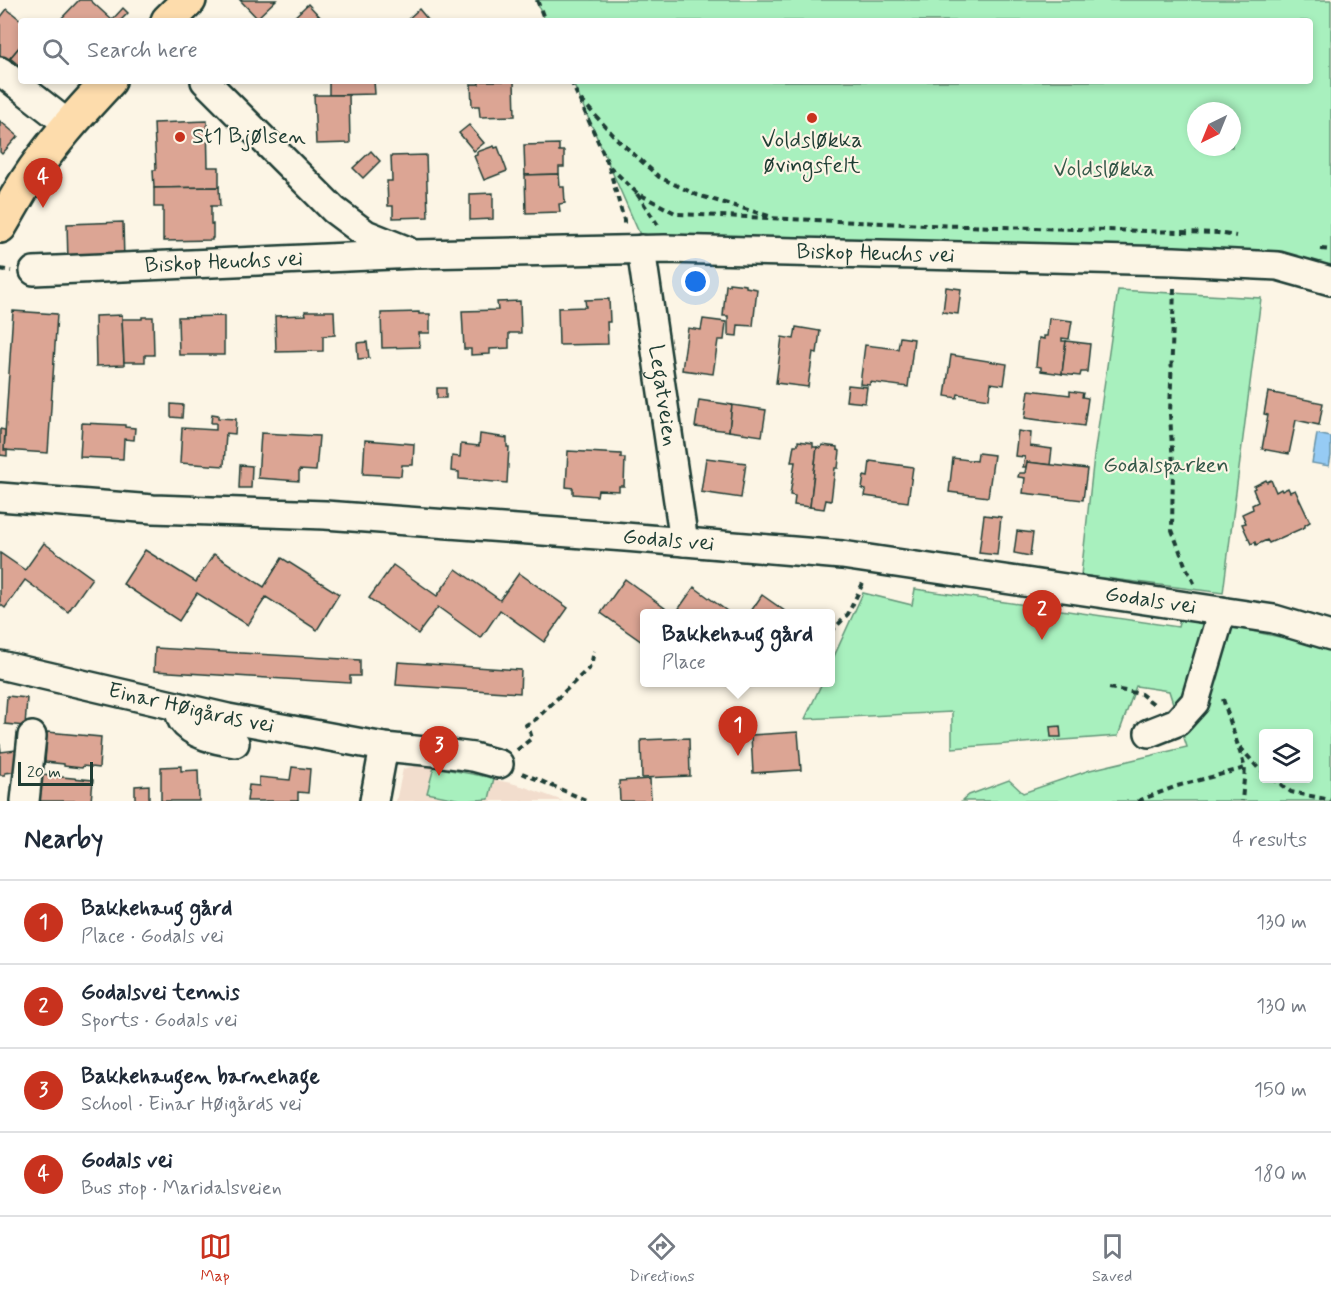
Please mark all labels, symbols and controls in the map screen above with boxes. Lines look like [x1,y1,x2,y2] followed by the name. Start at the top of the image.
[18,18,1313,84] search box
[39,35,72,68] icon: search
[87,37,198,65] text: Search here
[1187,102,1241,156] north arrow
[805,111,819,125] marker: Voldsløkka øvingsfelt
[192,123,306,152] place label: St1 Bjølsen
[761,127,863,183] place label: Voldsløkka øvingsfelt
[173,130,187,144] marker: St1 Bjølsen
[1053,156,1155,184] park label: Voldsløkka
[24,158,63,208] pin: 4
[796,238,955,270] street label: Biskop Heuchs vei
[144,245,303,280] street label: Biskop Heuchs vei
[681,267,710,296] your location
[641,343,684,448] street label: Legatveien
[1103,452,1229,480] park label: Godalsparken
[622,523,715,558] street label: Godals vei
[1103,580,1198,621] street label: Godals vei
[1022,590,1062,640] pin: 2
[640,609,835,687] popup
[662,621,813,649] text: Bakkehaug gård
[662,649,706,676] text: Place
[105,677,276,740] street label: Einar Høigårds vei
[718,706,758,756] pin: 1
[420,726,458,776] pin: 3
[1259,729,1313,783] map controls
[1259,729,1313,783] button: layers
[18,759,93,786] scale bar
[27,762,61,783] text: 20 m
[24,823,103,857] text: Nearby
[1232,827,1307,854] text: 4 results
[81,895,232,923] text: Bakkehaug gård
[39,909,48,936] text: 1
[1256,909,1307,936] text: 130 m
[81,923,224,950] text: Place · Godals vei
[81,979,240,1007] text: Godalsvei tennis
[39,993,48,1020] text: 2
[1256,993,1307,1020] text: 130 m
[81,1007,238,1034] text: Sports · Godals vei
[81,1063,320,1091] text: Bakkehaugen barnehage
[39,1077,48,1104] text: 3
[1254,1077,1307,1104] text: 150 m
[81,1091,302,1118] text: School · Einar Høigårds vei
[81,1147,173,1175] text: Godals vei
[38,1161,49,1188] text: 4
[1254,1161,1307,1188] text: 180 m
[81,1175,282,1202] text: Bus stop · Maridalsveien
[199,1230,232,1287] tab: Map
[629,1230,695,1287] tab: Directions
[1092,1230,1132,1287] tab: Saved

